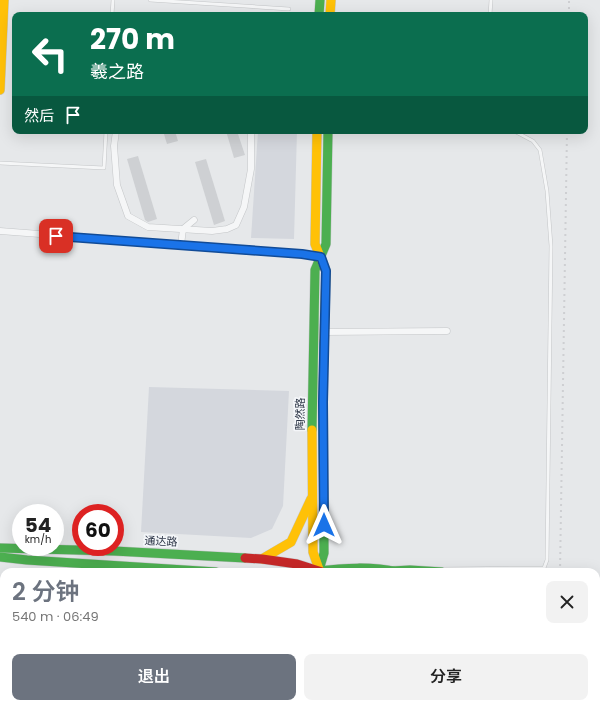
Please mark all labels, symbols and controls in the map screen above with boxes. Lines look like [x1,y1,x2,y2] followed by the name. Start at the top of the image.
[90,20,175,59] text: 270 m
[24,28,76,80] icon: left
[90,59,144,84] text: 羲之路
[62,104,84,126] icon: arrive
[24,105,54,126] text: 然后
[39,219,73,253] pin
[45,225,67,247] icon: arrive
[292,398,308,431] street label: 陶然路
[72,504,124,556] speed limit sign: 60
[303,504,345,546] position arrow
[25,511,51,539] text: 54
[25,532,51,547] text: km/h
[144,532,178,550] street label: 通达路
[12,575,80,608] text: 2 分钟
[546,581,588,623] button: close
[12,607,99,626] text: 540 m · 06:49
[12,654,296,700] button: 退出
[304,654,588,700] button: 分享

